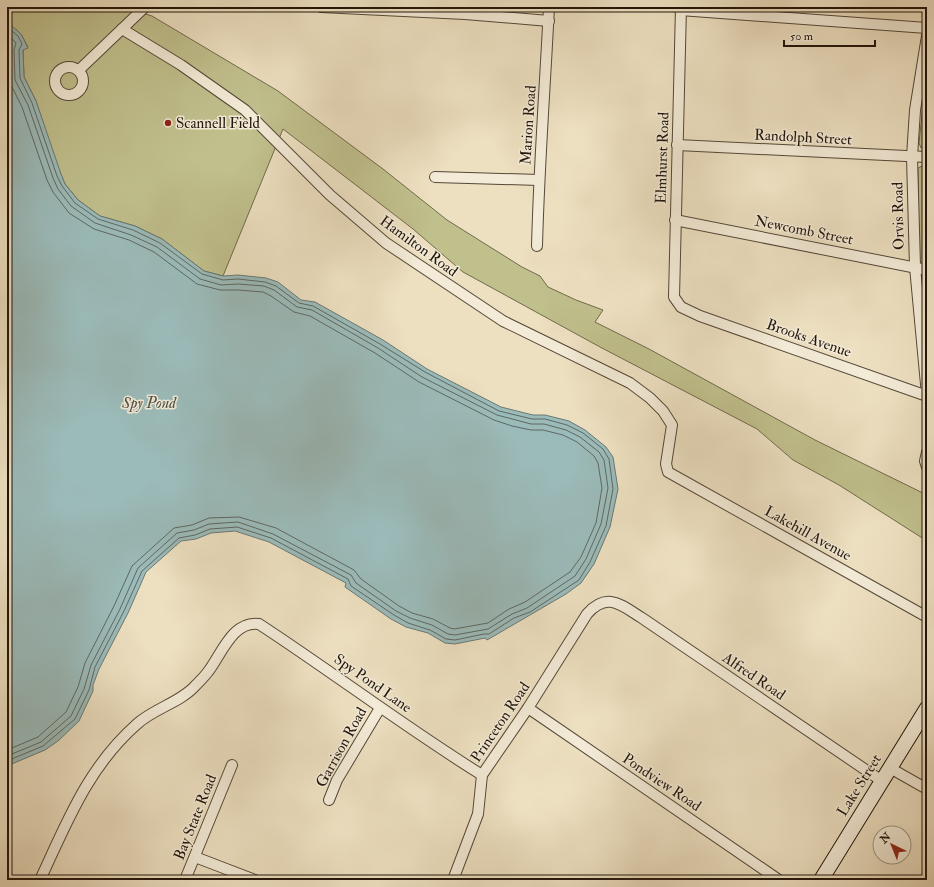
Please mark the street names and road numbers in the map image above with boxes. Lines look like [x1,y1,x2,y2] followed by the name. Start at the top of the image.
[516,84,541,165] street label: Marion Road
[651,111,674,204] street label: Elmhurst Road
[754,125,852,151] street label: Randolph Street
[888,181,909,250] street label: Orvis Road
[376,212,462,282] street label: Hamilton Road
[753,212,855,249] street label: Newcomb Street
[764,315,854,362] street label: Brooks Avenue
[761,502,855,565] street label: Lakehill Avenue
[718,648,789,705] street label: Alfred Road
[330,650,415,718] street label: Spy Pond Lane
[467,678,535,766] street label: Princeton Road
[312,703,372,791] street label: Garrison Road
[619,749,705,816] street label: Pondview Road
[833,751,886,820] street label: Lake Street
[170,771,221,863] street label: Bay State Road

